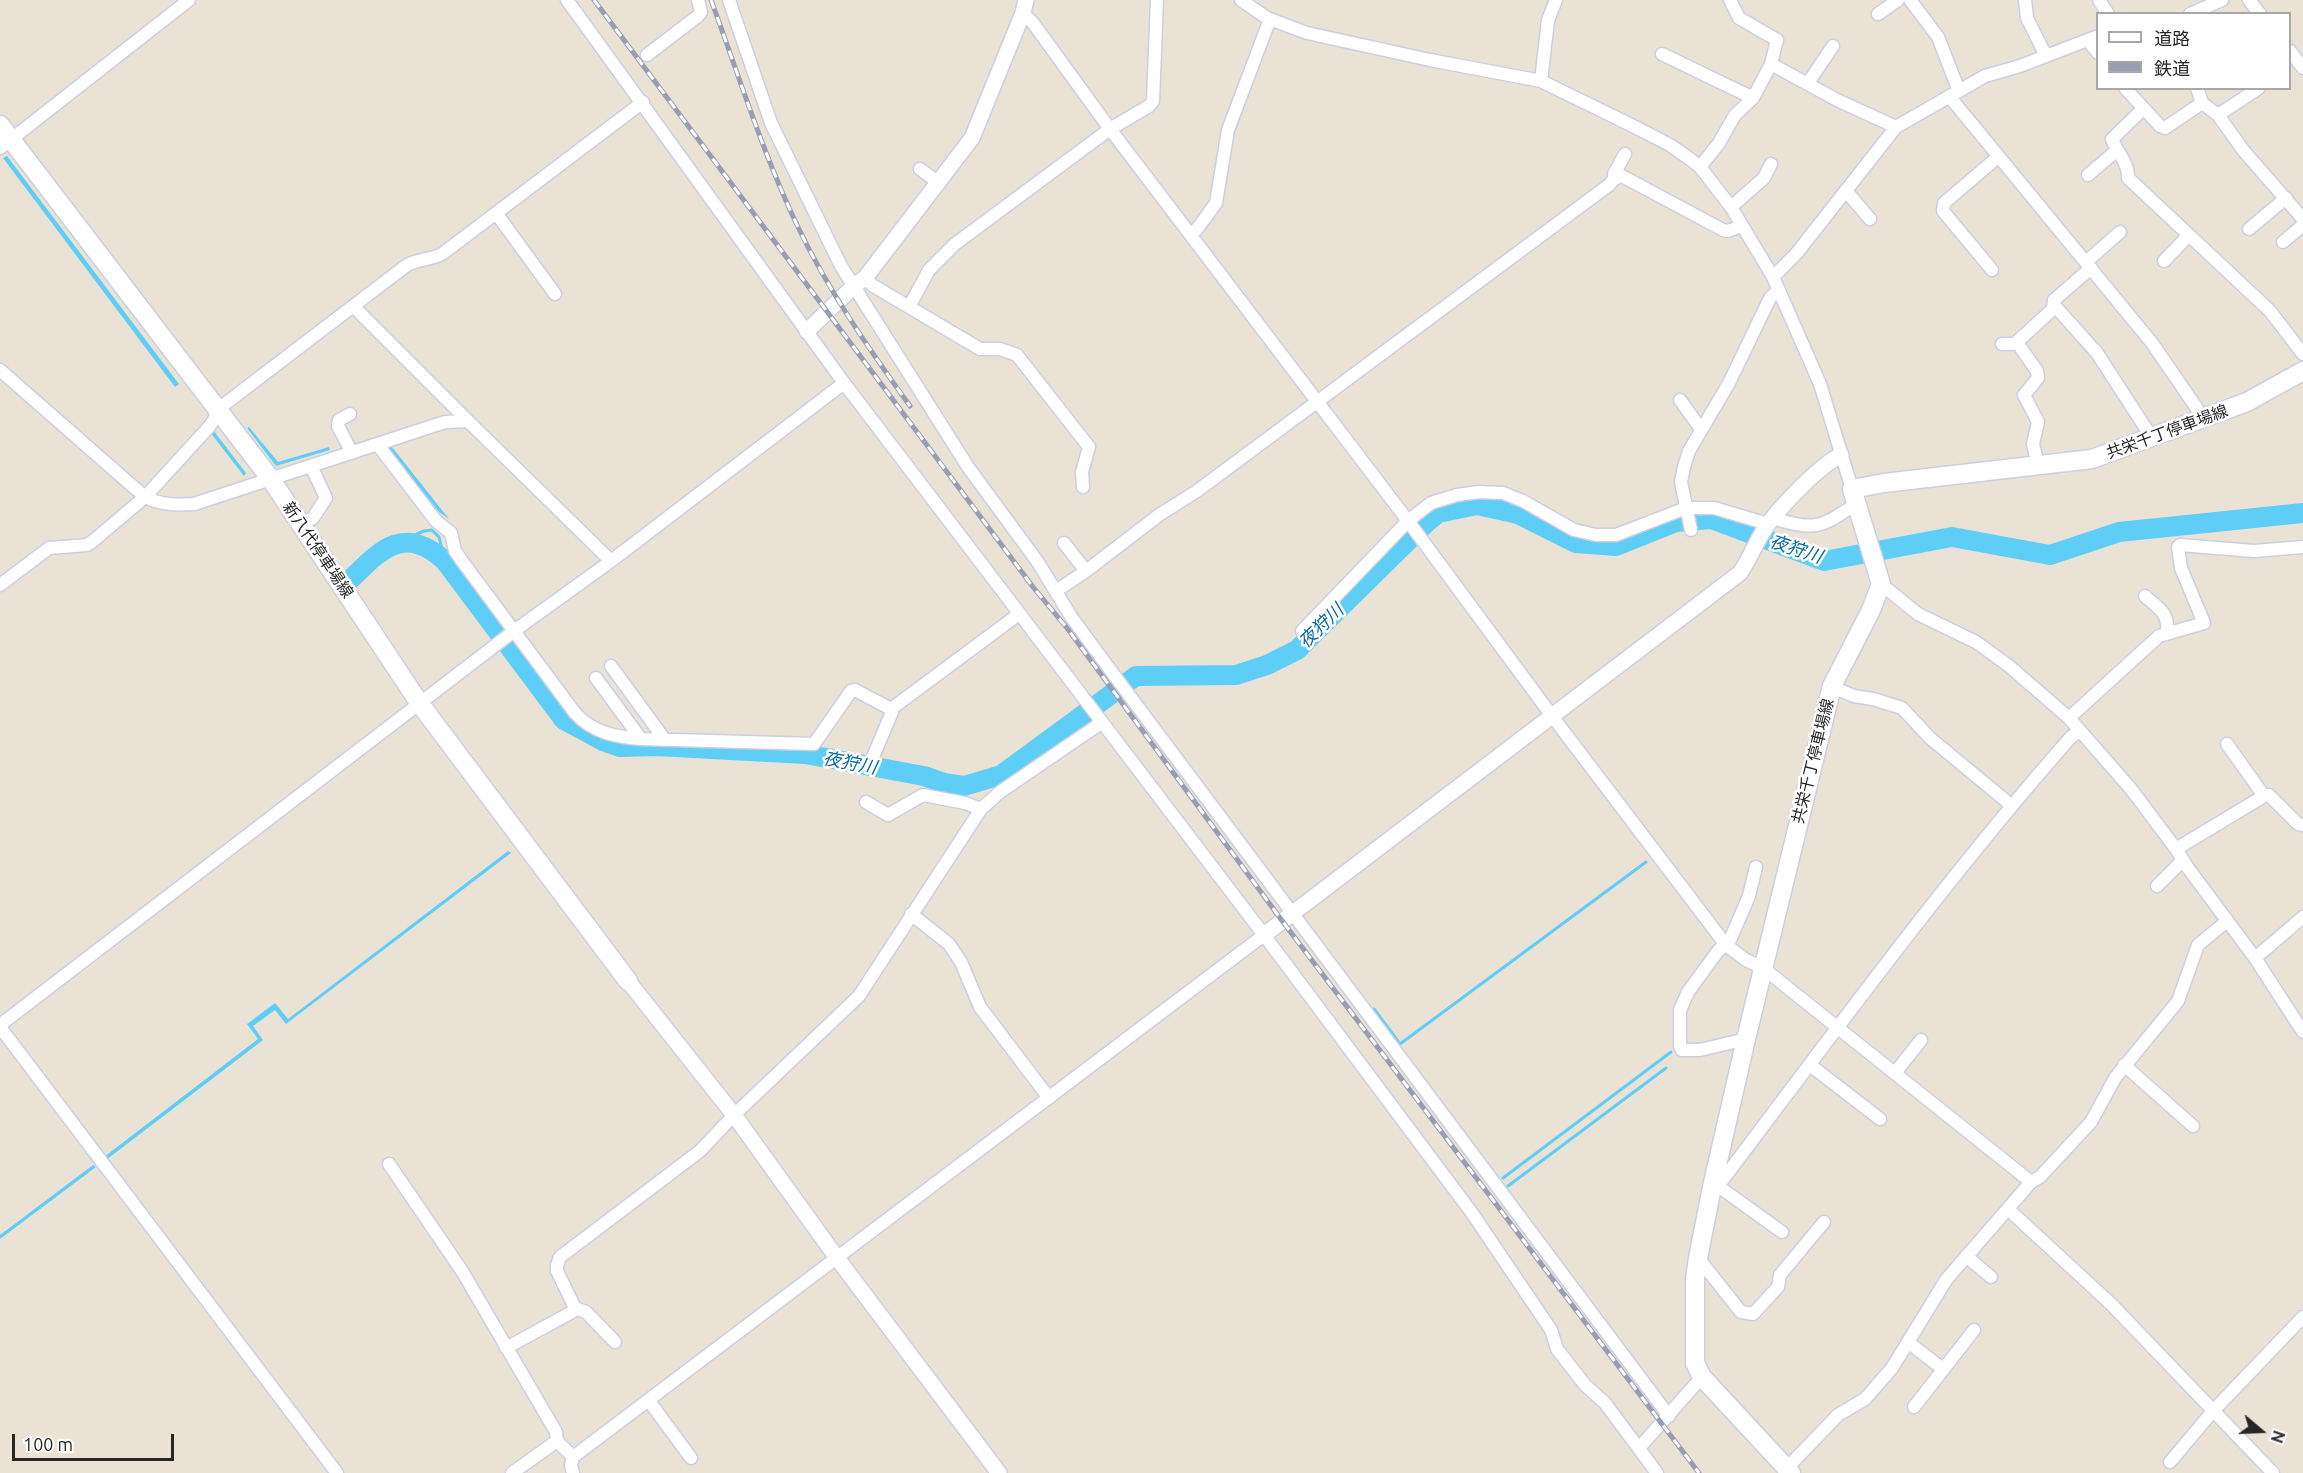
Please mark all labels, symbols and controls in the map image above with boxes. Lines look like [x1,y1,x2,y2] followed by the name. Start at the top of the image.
[2096,12,2291,90] legend
[2154,28,2190,48] text: 道路
[2154,58,2190,78] text: 鉄道
[2104,401,2230,463] street label: 共栄千丁停車場線
[279,498,357,602] street label: 新八代停車場線
[1767,530,1825,568] water label: 夜狩川
[1294,599,1348,653] water label: 夜狩川
[1788,697,1838,825] street label: 共栄千丁停車場線
[821,747,879,779] water label: 夜狩川
[2231,1401,2291,1461] north arrow
[15,1422,177,1460] scale bar
[2268,1428,2288,1445] text: N
[23,1434,73,1454] text: 100 m

